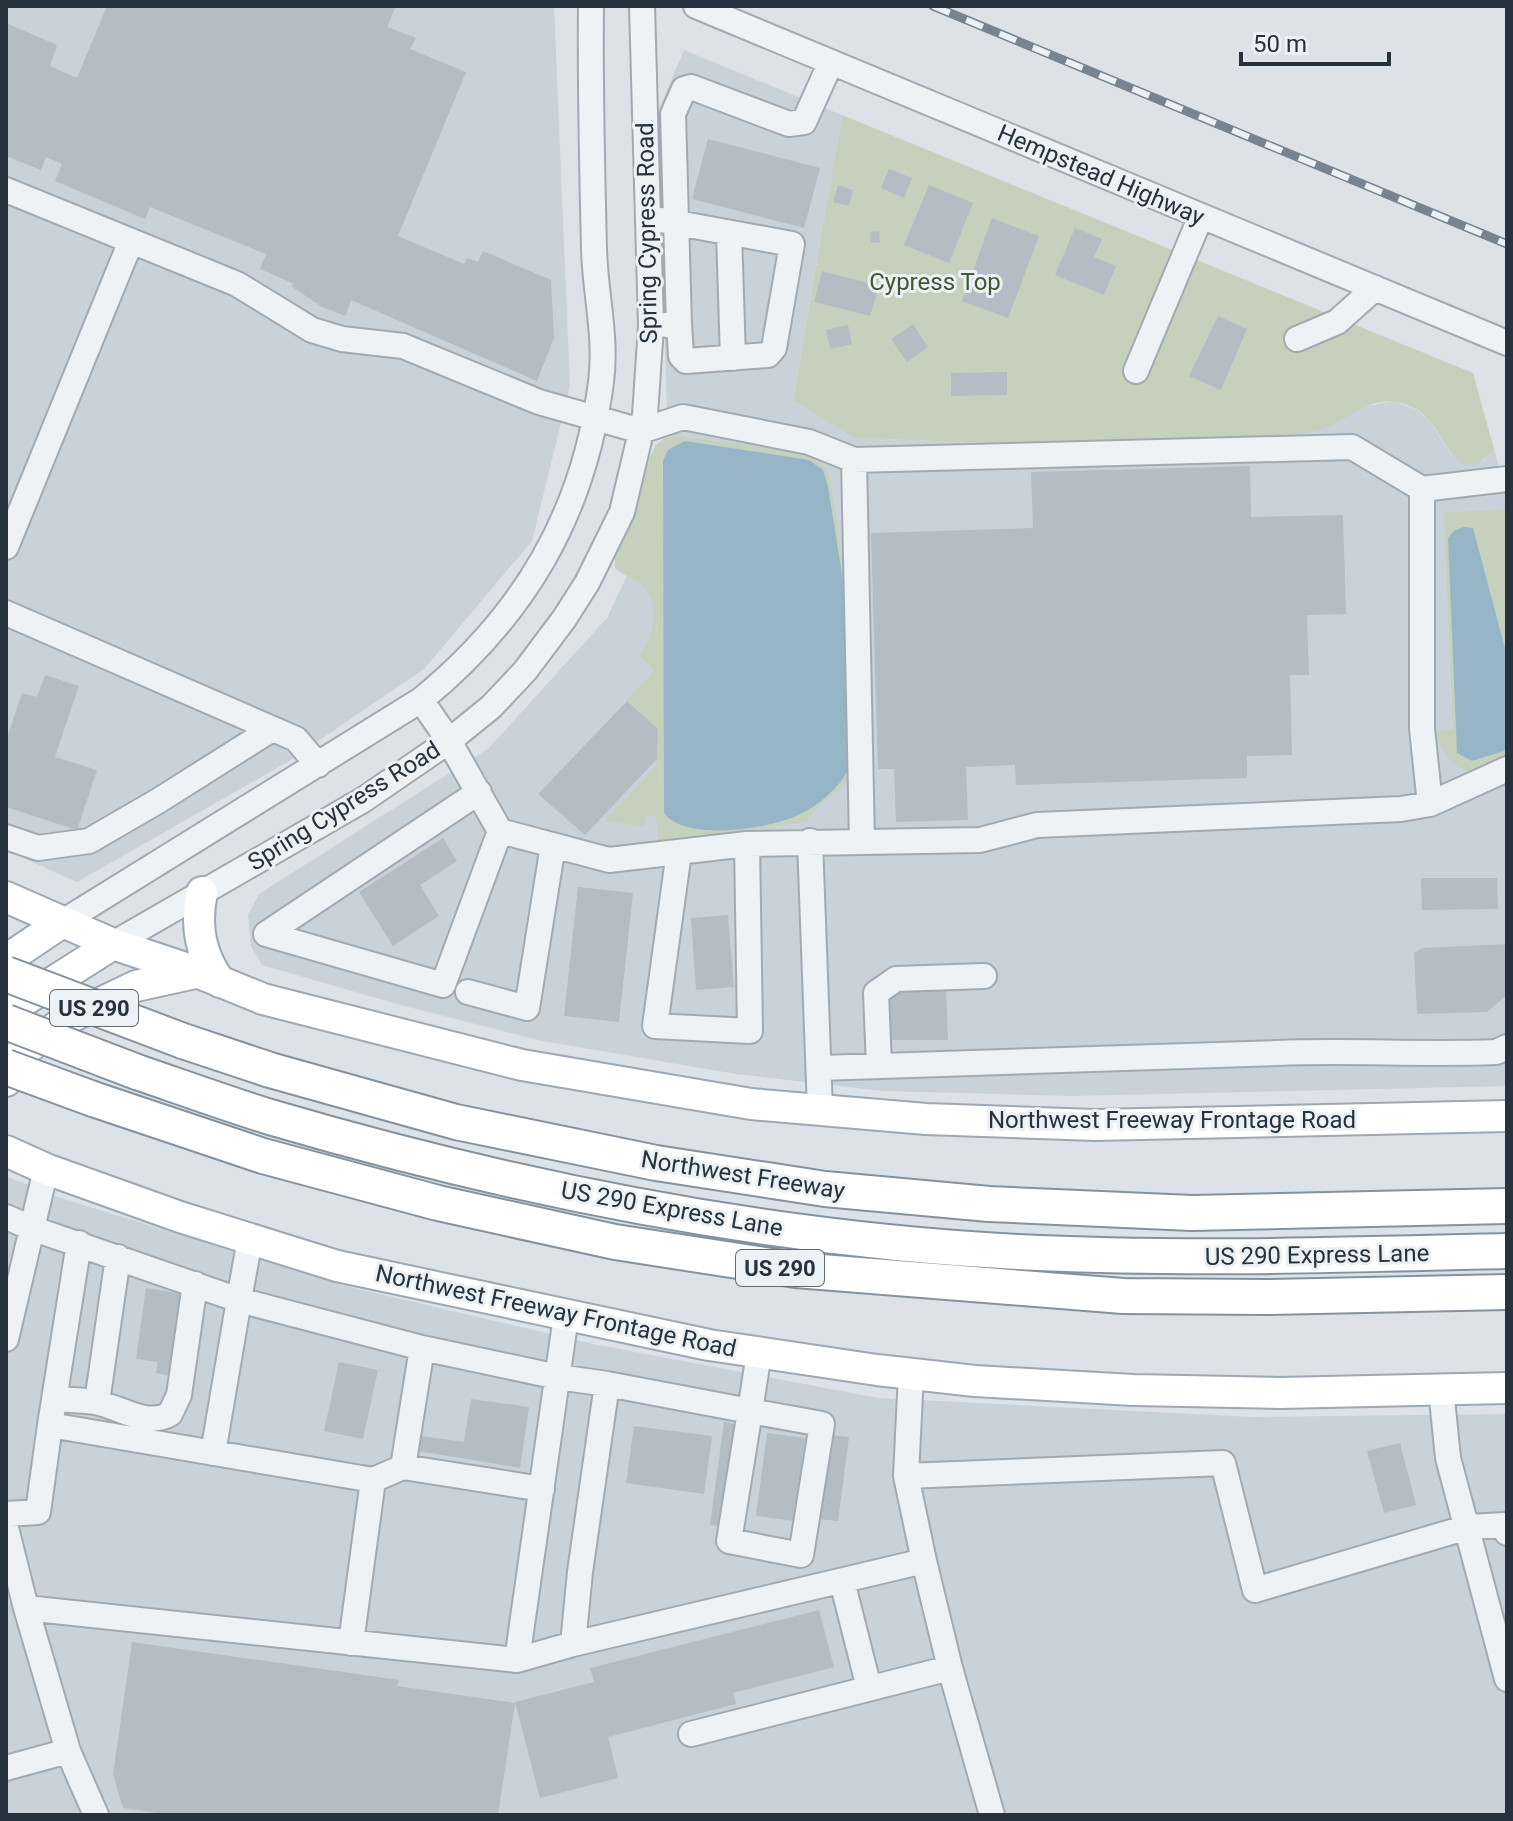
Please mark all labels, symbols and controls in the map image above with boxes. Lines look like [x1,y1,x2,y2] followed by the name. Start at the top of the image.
[1241,16,1389,66] scale bar
[1253,30,1307,58] text: 50 m
[993,119,1209,231] street label: Hempstead Highway
[631,122,663,344] street label: Spring Cypress Road
[869,268,1001,296] park label: Cypress Top
[243,736,445,876] street label: Spring Cypress Road
[50,990,138,1026] road number: US 290
[988,1106,1356,1134] street label: Northwest Freeway Frontage Road
[639,1145,848,1205] street label: Northwest Freeway
[559,1176,785,1242] street label: US 290 Express Lane
[1205,1239,1429,1271] street label: US 290 Express Lane
[736,1250,824,1286] road number: US 290
[373,1259,739,1363] street label: Northwest Freeway Frontage Road

